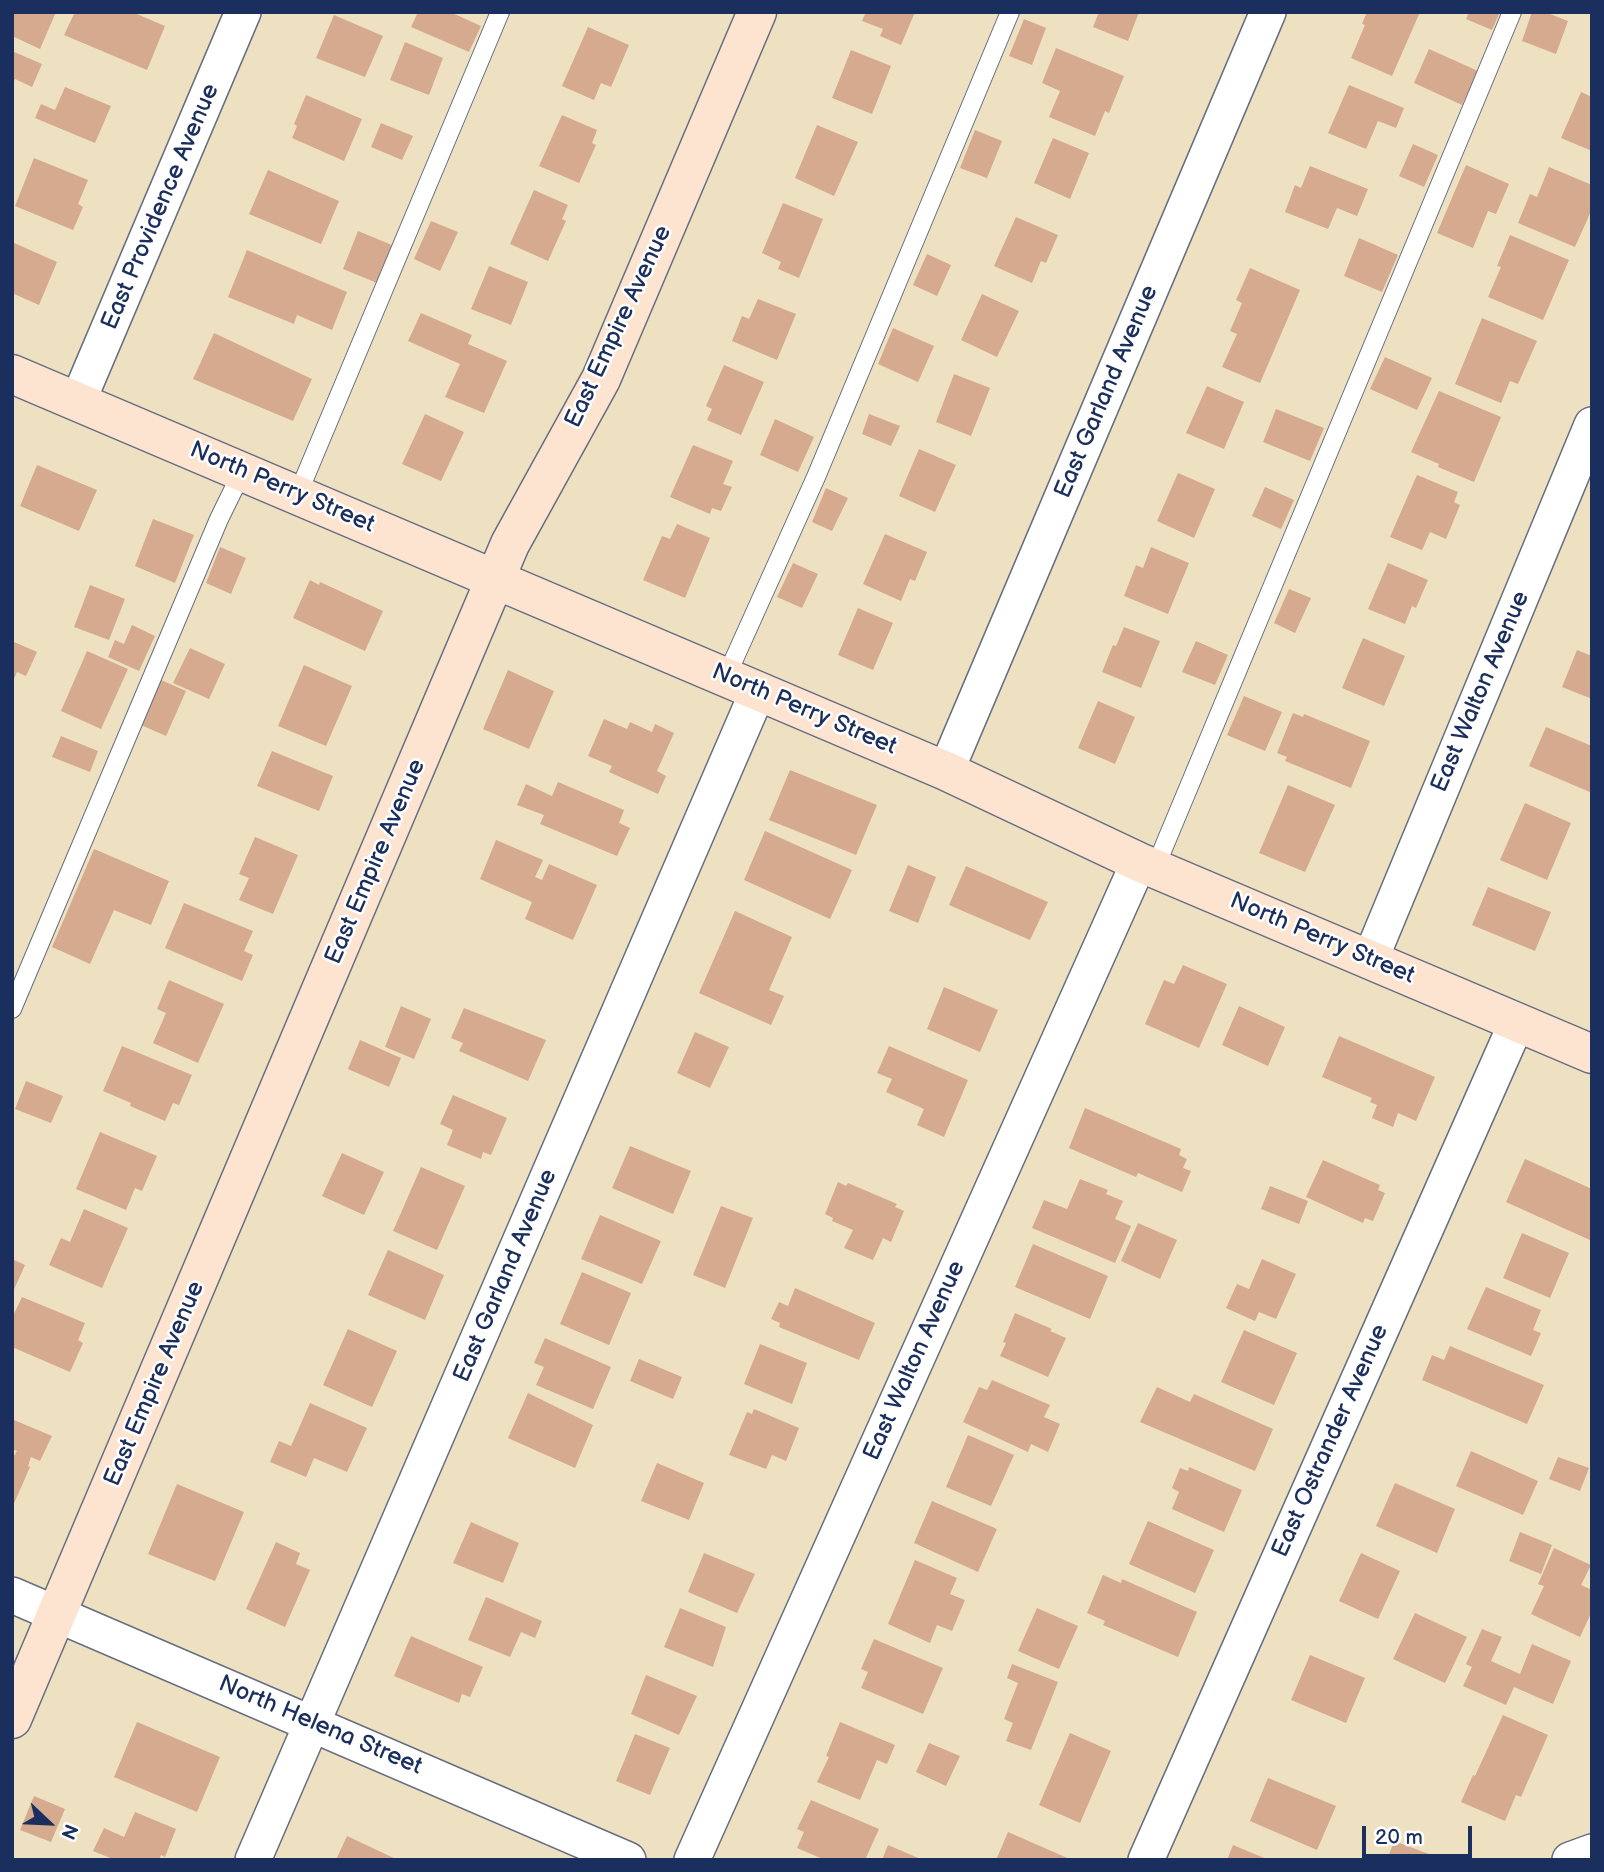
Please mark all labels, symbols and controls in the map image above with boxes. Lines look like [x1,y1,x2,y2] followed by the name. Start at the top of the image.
[96,80,226,334] street label: East Providence Avenue
[560,221,678,433] street label: East Empire Avenue
[1049,281,1165,503] street label: East Garland Avenue
[185,436,379,540] street label: North Perry Street
[1426,587,1536,797] street label: East Walton Avenue
[707,658,901,762] street label: North Perry Street
[320,755,432,969] street label: East Empire Avenue
[1225,887,1419,991] street label: North Perry Street
[448,1165,564,1387] street label: East Garland Avenue
[858,1257,972,1465] street label: East Walton Avenue
[99,1277,211,1491] street label: East Empire Avenue
[1267,1320,1395,1562] street label: East Ostrander Avenue
[214,1670,426,1782] street label: North Helena Street
[14,1788,84,1858] north arrow
[1366,1812,1476,1856] scale bar
[55,1820,82,1842] text: N
[1375,1825,1423,1850] text: 20 m

